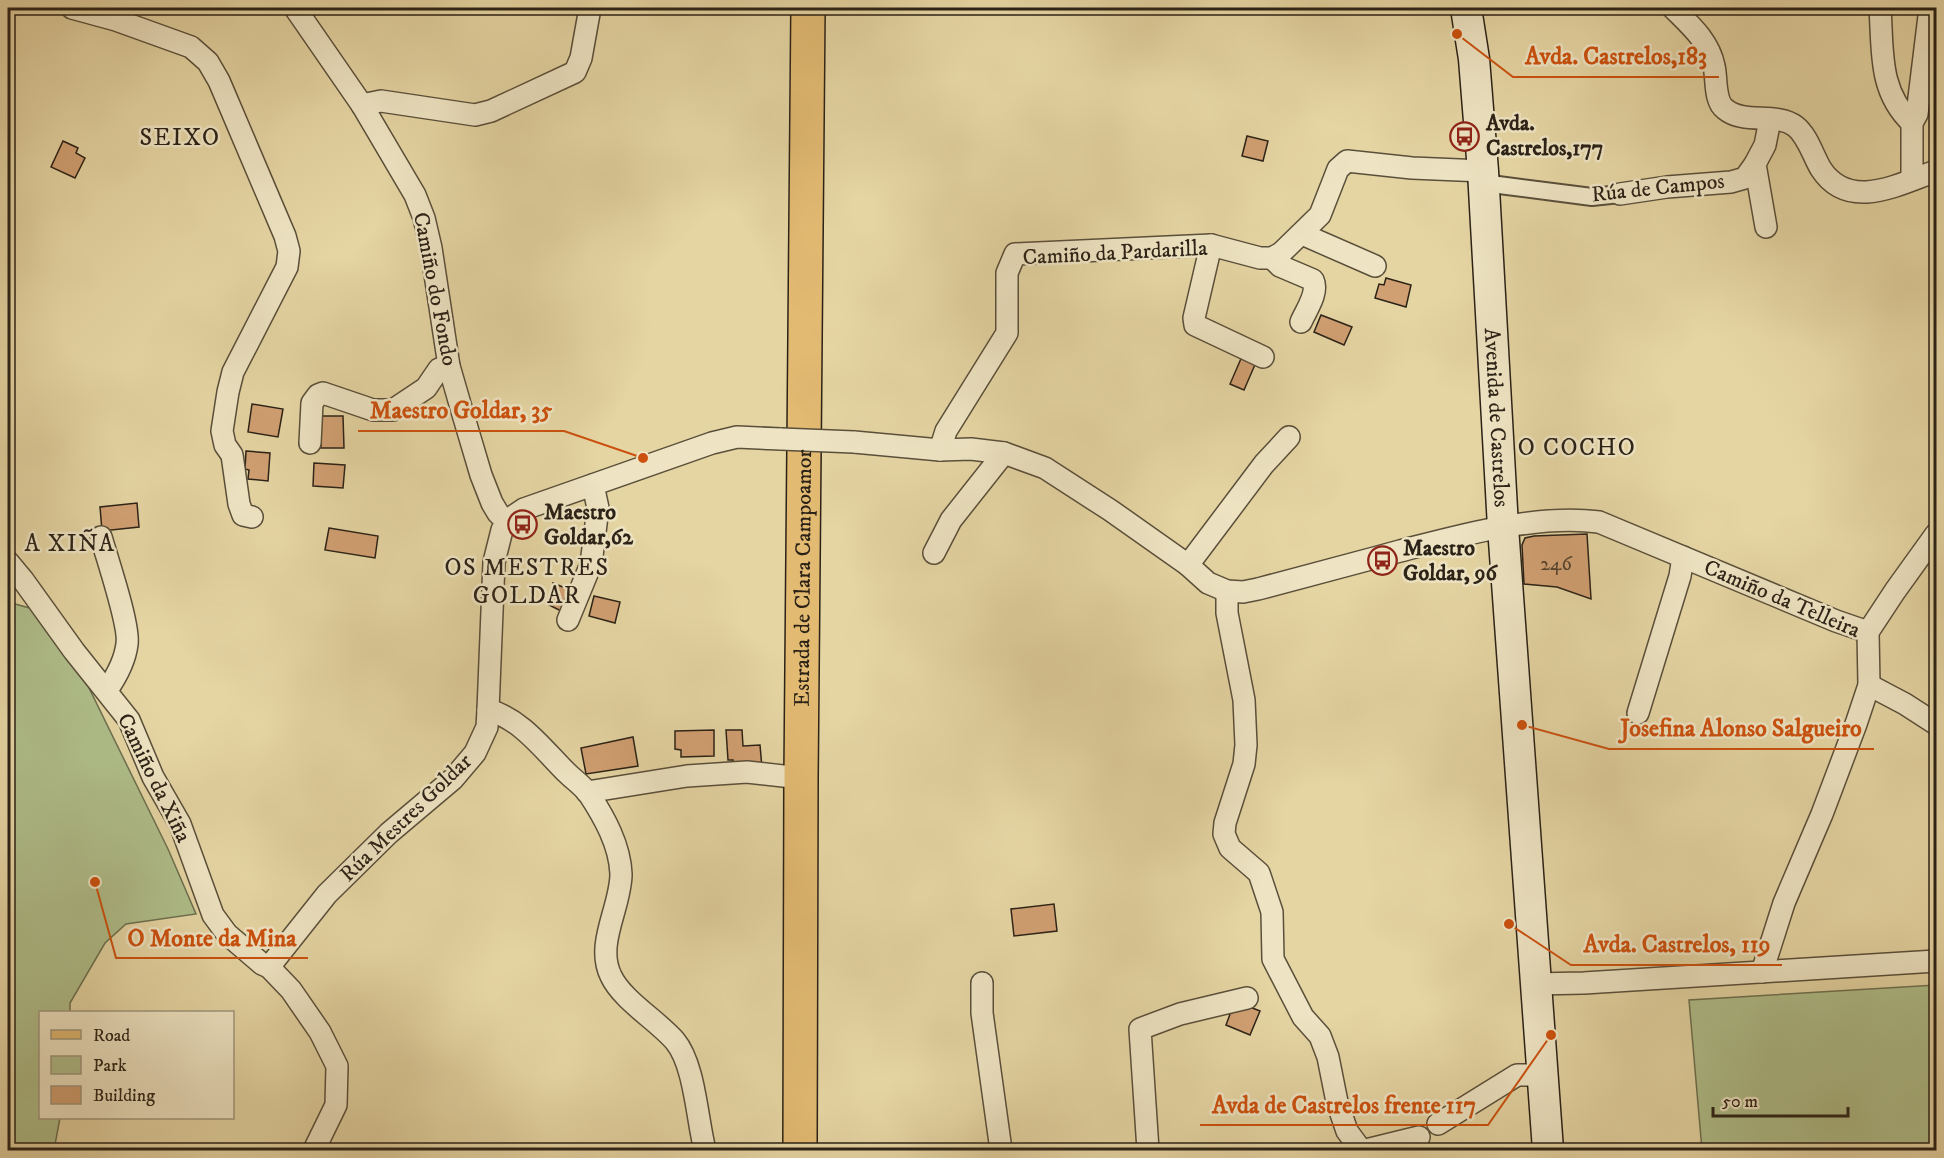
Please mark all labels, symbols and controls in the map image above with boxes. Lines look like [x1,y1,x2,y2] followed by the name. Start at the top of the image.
[1513,35,1719,77] callout: Avda. Castrelos,183
[1524,42,1707,72] text: Avda. Castrelos,183
[1485,110,1603,162] place label: Avda. Castrelos,177
[1449,120,1481,152] bus stop icon: Avda. Castrelos,177
[140,123,220,153] district label: SEIXO
[1590,168,1726,208] street label: Rúa de Campos
[407,210,463,368] street label: Camiño do Fondo
[1022,235,1209,271] street label: Camiño da Pardarilla
[1478,327,1515,508] street label: Avenida de Castrelos
[358,389,564,431] callout: Maestro Goldar, 35
[370,396,552,426] text: Maestro Goldar, 35
[1518,433,1636,463] district label: O COCHO
[788,448,817,707] street label: Estrada de Clara Campoamor
[544,499,634,551] place label: Maestro Goldar,62
[507,509,539,541] bus stop icon: Maestro Goldar,62
[24,528,116,559] district label: A XIÑA
[1403,535,1498,587] place label: Maestro Goldar, 96
[1366,545,1398,577] bus stop icon: Maestro Goldar, 96
[1540,552,1572,577] house number: 246
[445,553,609,611] district label: OS MESTRES GOLDAR
[1700,554,1865,644] street label: Camiño da Telleira
[1609,707,1874,749] callout: Josefina Alonso Salgueiro
[111,709,197,848] street label: Camiño da Xiña
[1617,714,1862,744] text: Josefina Alonso Salgueiro
[334,748,478,888] street label: Rúa Mestres Goldar
[116,916,308,958] callout: O Monte da Mina
[1571,923,1782,965] callout: Avda. Castrelos, 119
[128,924,297,954] text: O Monte da Mina
[1582,930,1771,960] text: Avda. Castrelos, 119
[39,1011,234,1119] legend
[93,1025,130,1047] text: Road
[93,1055,127,1077] text: Park
[1713,1080,1848,1118] scale bar
[1200,1083,1488,1125] callout: Avda de Castrelos frente 117
[93,1085,155,1107] text: Building
[1211,1091,1476,1121] text: Avda de Castrelos frente 117
[1722,1091,1758,1113] text: 50 m

